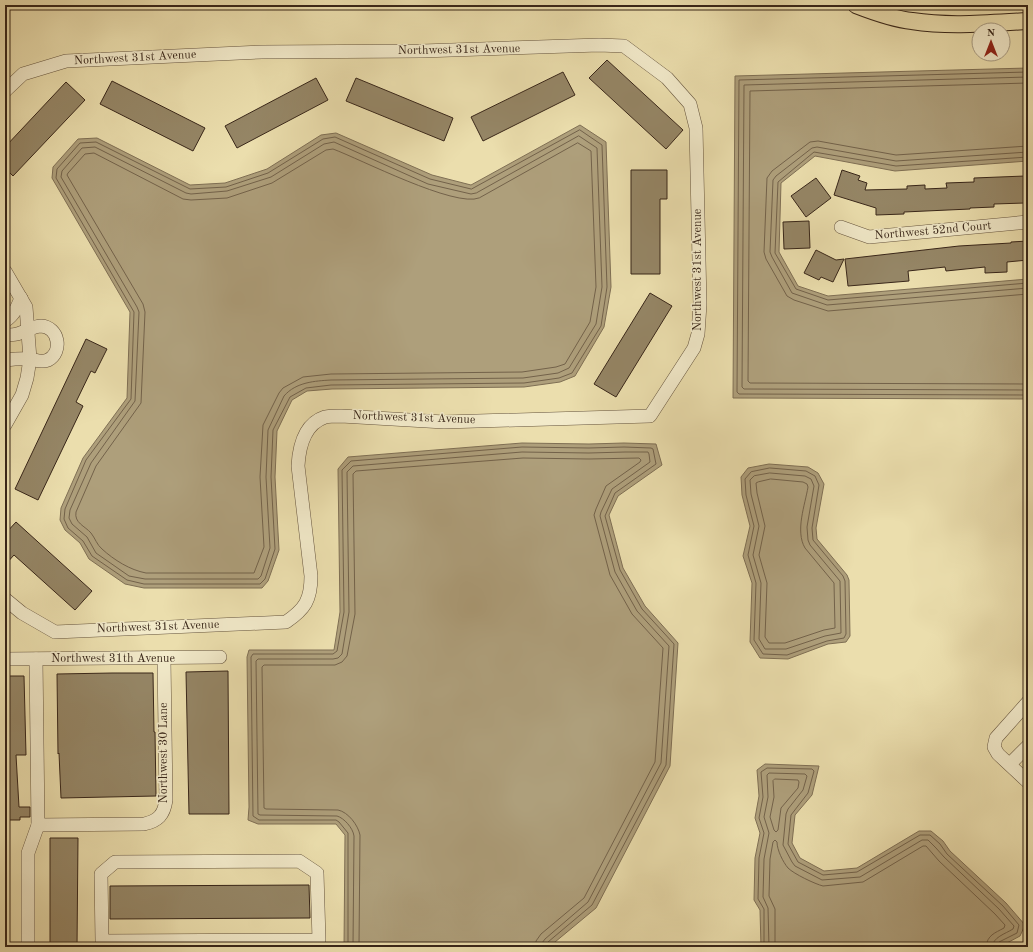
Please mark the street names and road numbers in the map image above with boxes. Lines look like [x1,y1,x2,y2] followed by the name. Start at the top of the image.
[398,43,521,57] street label: Northwest 31st Avenue
[73,49,197,67] street label: Northwest 31st Avenue
[692,208,704,331] street label: Northwest 31st Avenue
[874,219,992,242] street label: Northwest 52nd Court
[352,410,476,426] street label: Northwest 31st Avenue
[96,619,220,635] street label: Northwest 31st Avenue
[51,653,175,665] street label: Northwest 31th Avenue
[158,702,170,804] street label: Northwest 30 Lane

